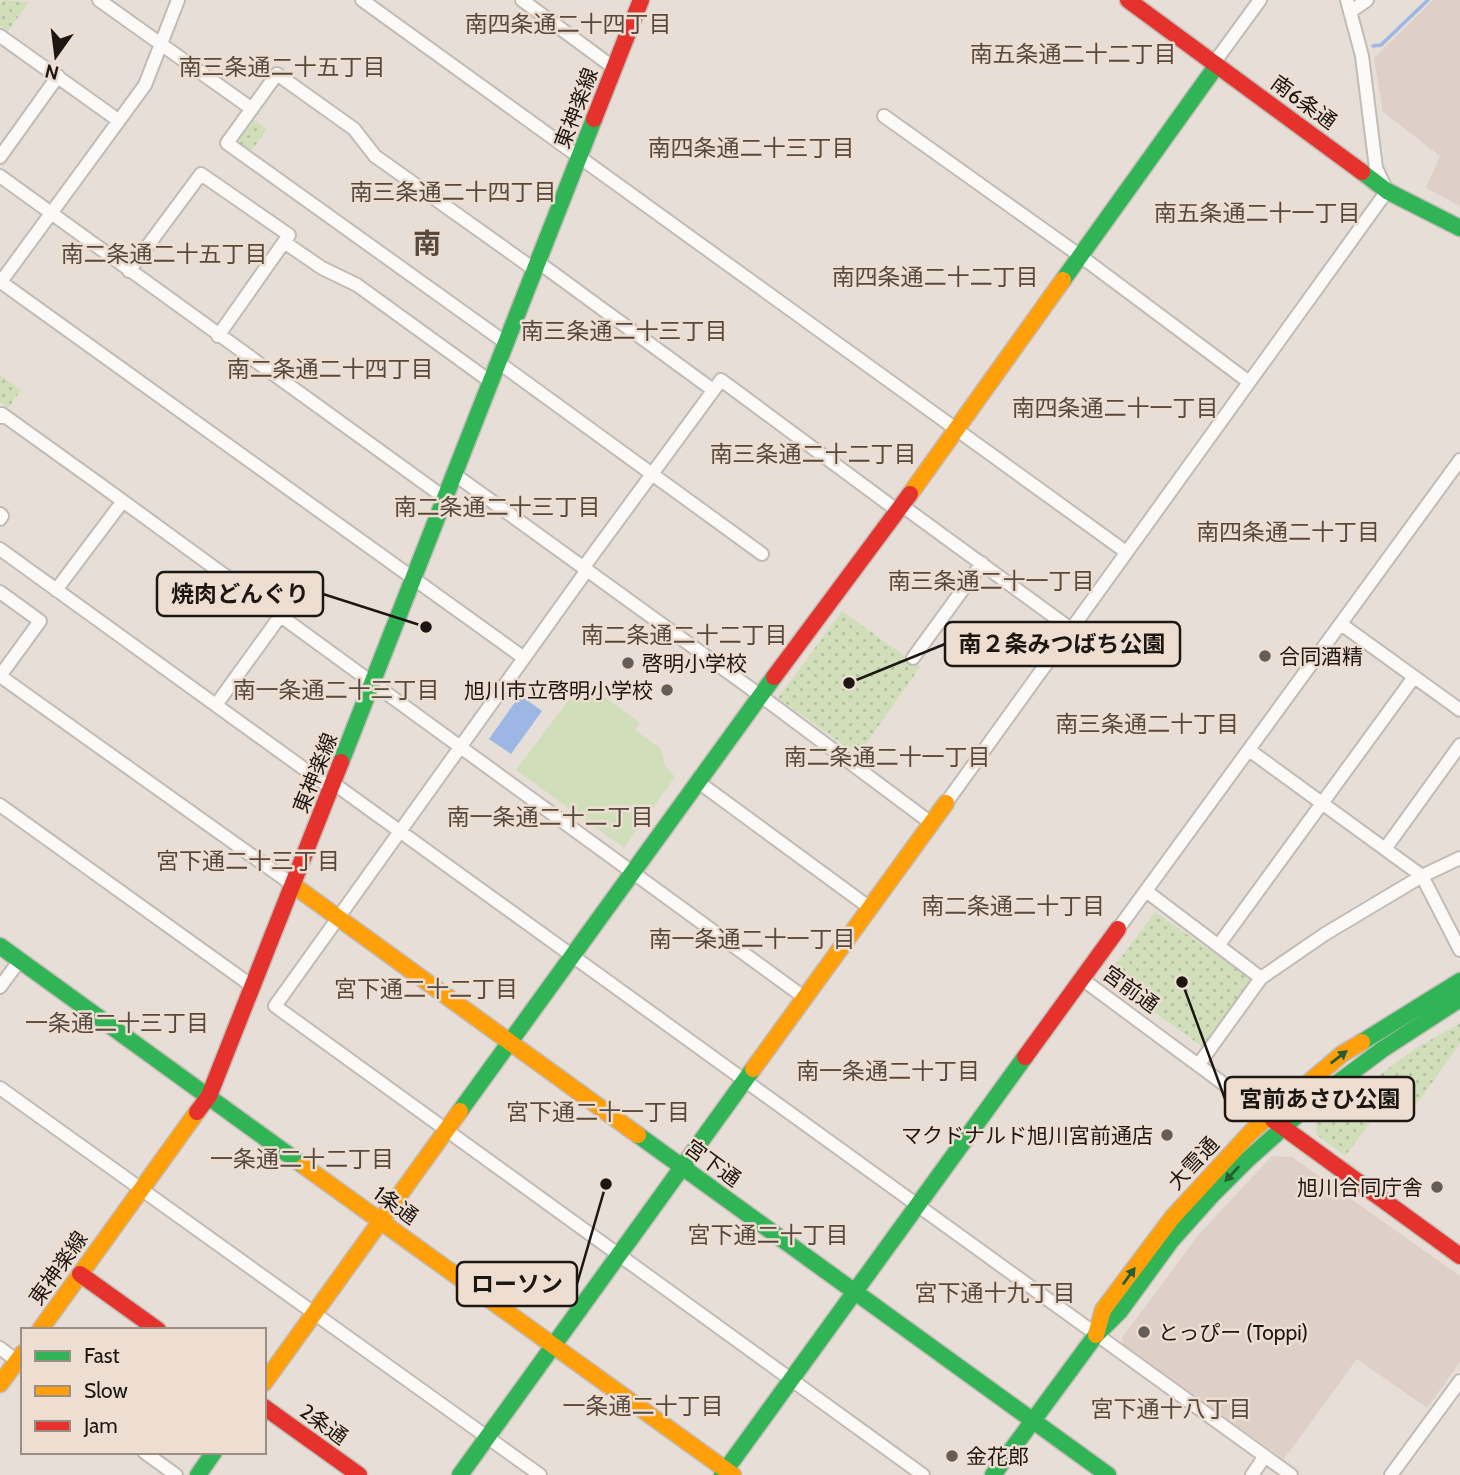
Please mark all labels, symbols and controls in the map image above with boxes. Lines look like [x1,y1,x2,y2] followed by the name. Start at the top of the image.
[465,10,672,38] district label: 南四条通二十四丁目
[21,21,91,91] north arrow
[970,40,1177,68] district label: 南五条通二十二丁目
[179,53,386,81] district label: 南三条通二十五丁目
[43,59,61,85] text: N
[549,64,603,152] street label: 東神楽線
[1266,70,1342,134] street label: 南6条通
[648,134,855,162] district label: 南四条通二十三丁目
[350,178,557,206] district label: 南三条通二十四丁目
[1154,199,1361,227] district label: 南五条通二十一丁目
[413,226,441,260] district label: 南
[61,240,268,268] district label: 南二条通二十五丁目
[832,263,1039,291] district label: 南四条通二十二丁目
[521,317,728,345] district label: 南三条通二十三丁目
[227,355,434,383] district label: 南二条通二十四丁目
[1012,394,1219,422] district label: 南四条通二十一丁目
[710,440,917,468] district label: 南三条通二十二丁目
[394,493,601,521] district label: 南二条通二十三丁目
[1196,518,1380,546] district label: 南四条通二十丁目
[888,567,1095,595] district label: 南三条通二十一丁目
[157,572,323,616] callout: 焼肉どんぐり
[171,580,309,608] text: 焼肉どんぐり
[581,621,788,649] district label: 南二条通二十二丁目
[945,622,1180,666] callout: 南２条みつばち公園
[959,630,1166,658] text: 南２条みつばち公園
[1279,644,1363,669] place label: 合同酒精
[1257,648,1273,664] marker: 合同酒精
[642,651,747,676] place label: 啓明小学校
[620,655,636,671] marker: 啓明小学校
[233,676,440,704] district label: 南一条通二十三丁目
[464,678,653,703] place label: 旭川市立啓明小学校
[659,682,675,698] marker: 旭川市立啓明小学校
[1055,710,1239,738] district label: 南三条通二十丁目
[288,729,342,817] street label: 東神楽線
[784,743,991,771] district label: 南二条通二十一丁目
[447,803,654,831] district label: 南一条通二十二丁目
[156,847,340,875] district label: 宮下通二十三丁目
[921,892,1105,920] district label: 南二条通二十丁目
[649,925,856,953] district label: 南一条通二十一丁目
[1098,960,1164,1018] street label: 宮前通
[334,975,518,1003] district label: 宮下通二十二丁目
[25,1009,209,1037] district label: 一条通二十三丁目
[1329,1050,1347,1065] one-way arrow
[796,1057,980,1085] district label: 南一条通二十丁目
[1225,1077,1414,1121] callout: 宮前あさひ公園
[1240,1085,1401,1113] text: 宮前あさひ公園
[506,1098,690,1126] district label: 宮下通二十一丁目
[901,1123,1153,1148] place label: マクドナルド旭川宮前通店
[1159,1127,1175,1143] marker: マクドナルド旭川宮前通店
[1162,1131,1224,1195] street label: 大雪通
[680,1134,746,1192] street label: 宮下通
[210,1145,394,1173] district label: 一条通二十二丁目
[1225,1165,1241,1182] one-way arrow
[1297,1175,1423,1200] place label: 旭川合同庁舎
[1429,1179,1445,1195] marker: 旭川合同庁舎
[369,1181,423,1229] street label: 1条通
[688,1221,849,1249] district label: 宮下通二十丁目
[24,1226,92,1310] street label: 東神楽線
[457,1262,577,1306] callout: ローソン
[1121,1267,1135,1285] one-way arrow
[471,1270,563,1298] text: ローソン
[915,1279,1076,1307] district label: 宮下通十九丁目
[1158,1320,1308,1345] place label: とっぴー (Toppi)
[1136,1324,1152,1340] marker: とっぴー (Toppi)
[21,1328,266,1454] legend
[84,1343,120,1368] text: Fast
[84,1378,128,1403] text: Slow
[563,1392,724,1420] district label: 一条通二十丁目
[1091,1395,1252,1423] district label: 宮下通十八丁目
[295,1398,353,1450] street label: 2条通
[83,1413,118,1438] text: Jam
[966,1444,1029,1469] place label: 金花郎
[944,1448,960,1464] marker: 金花郎

